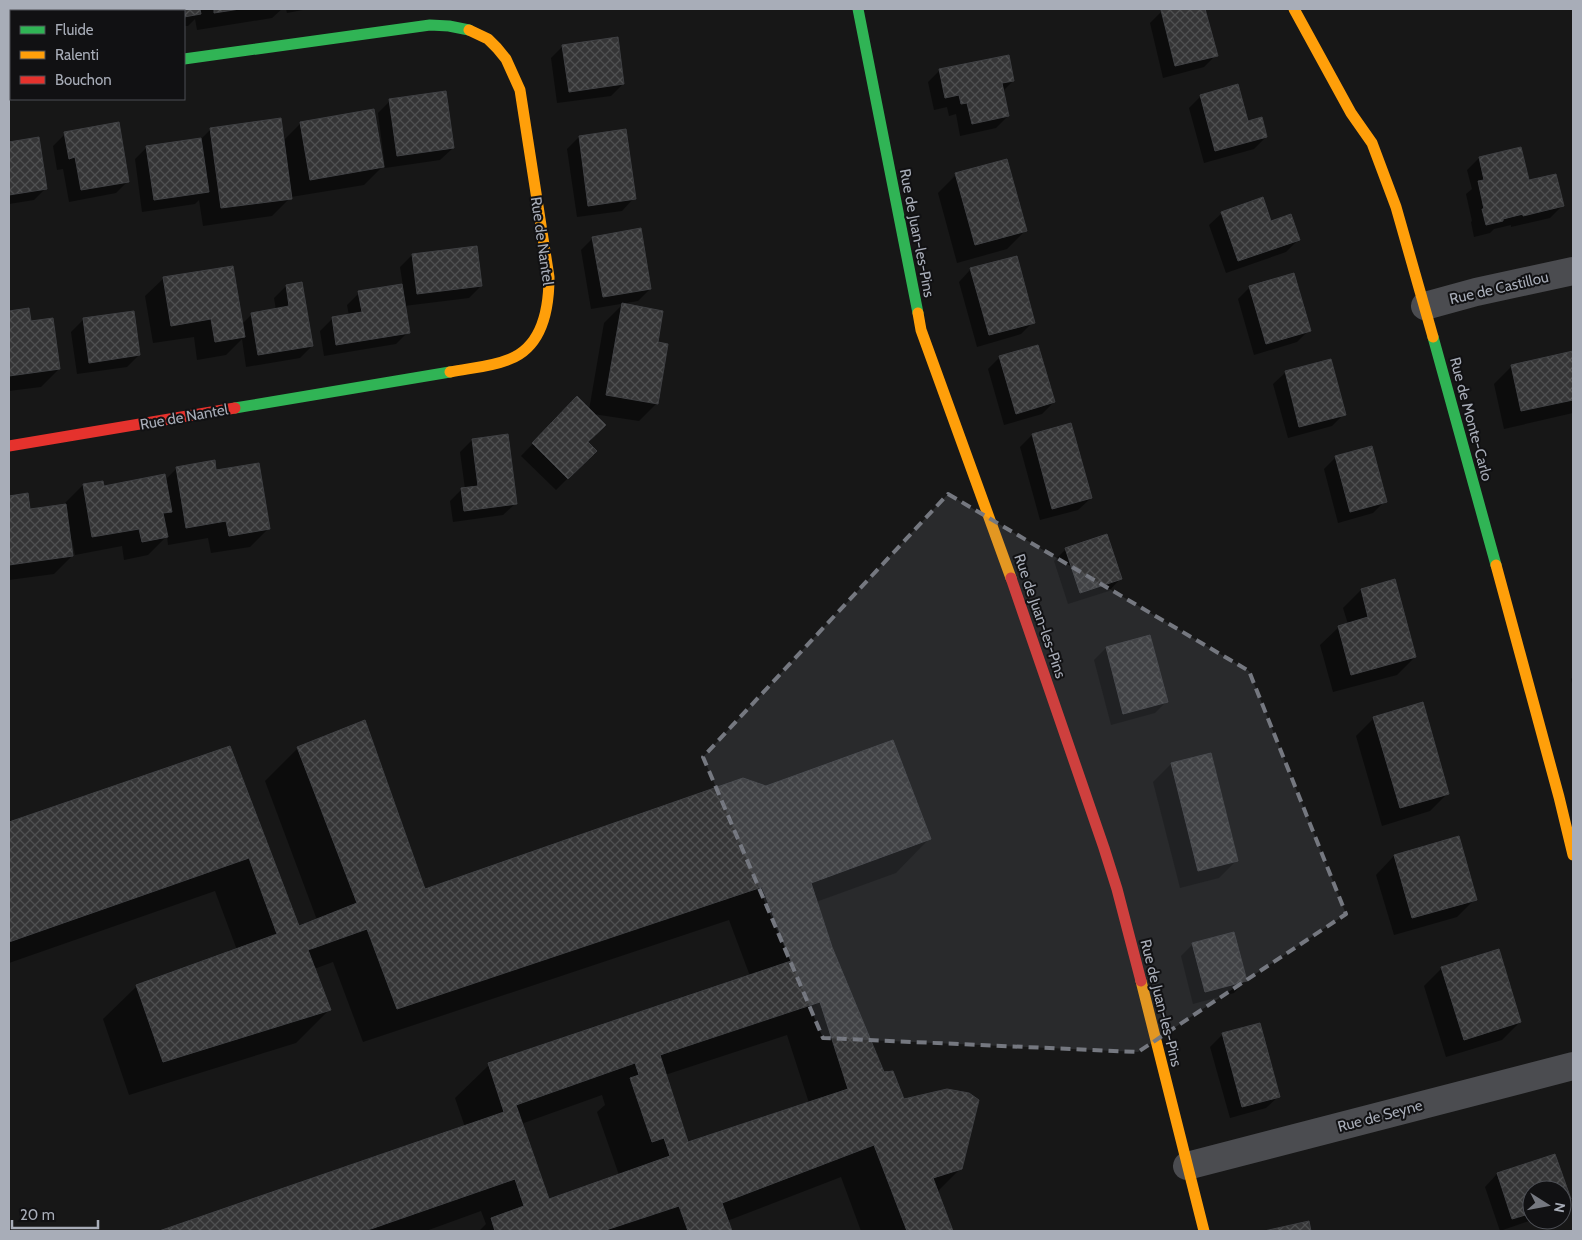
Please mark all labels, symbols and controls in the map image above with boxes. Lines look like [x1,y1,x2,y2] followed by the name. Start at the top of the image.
[10,10,185,100] legend
[55,21,94,39] text: Fluide
[55,46,99,64] text: Ralenti
[55,71,112,89] text: Bouchon
[896,167,938,299] street label: Rue de Juan-les-Pins
[527,196,557,287] street label: Rue de Nantel
[1448,268,1550,308] street label: Rue de Castillou
[1446,355,1496,483] street label: Rue de Monte-Carlo
[138,400,230,434] street label: Rue de Nantel
[1010,551,1070,681] street label: Rue de Juan-les-Pins
[1136,937,1186,1069] street label: Rue de Juan-les-Pins
[1336,1096,1425,1136] street label: Rue de Seyne
[1522,1180,1572,1230] north arrow
[12,1198,99,1230] scale bar
[1550,1201,1570,1214] text: N
[20,1206,55,1224] text: 20 m

